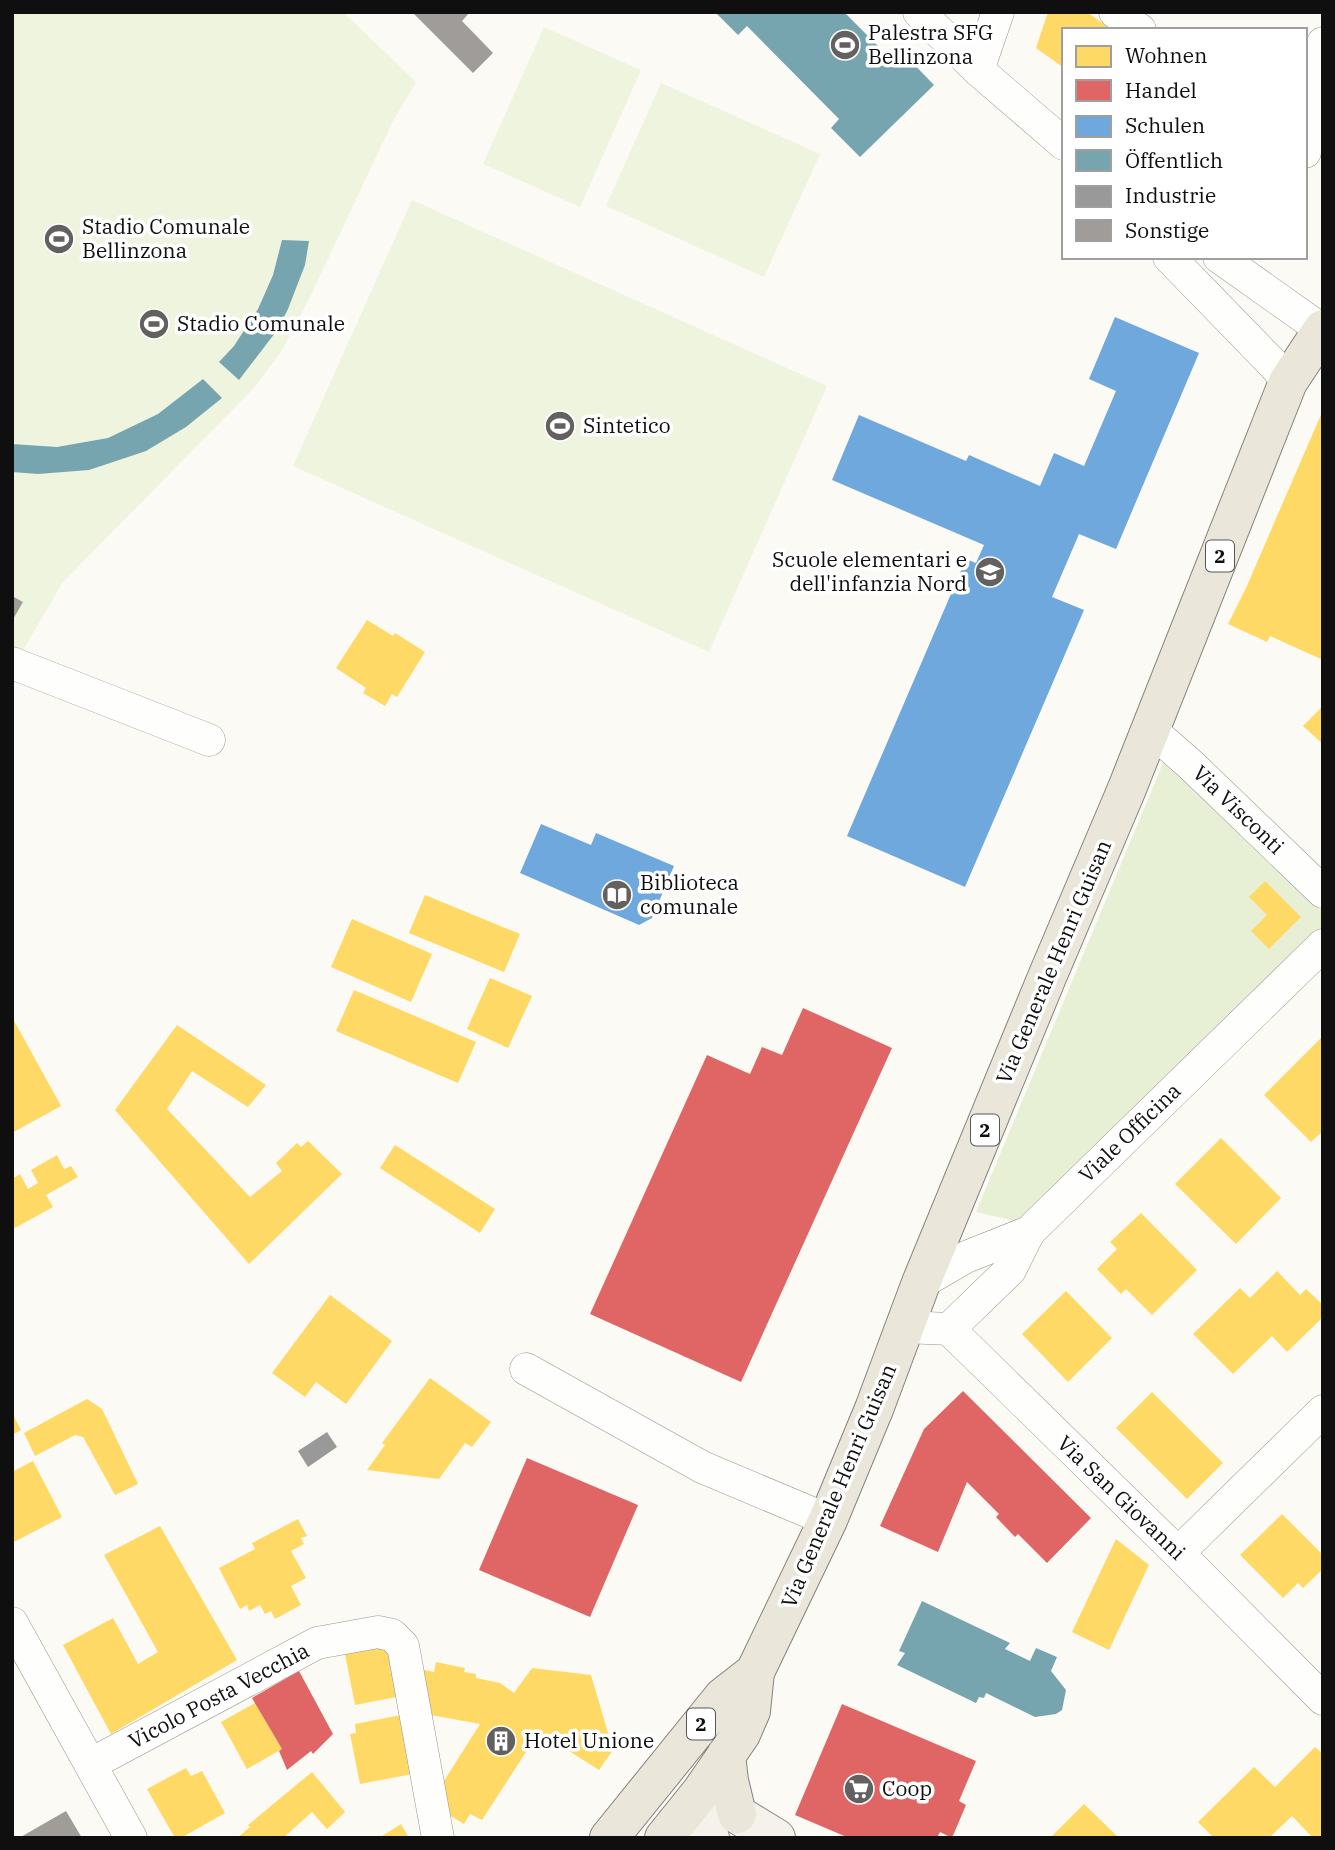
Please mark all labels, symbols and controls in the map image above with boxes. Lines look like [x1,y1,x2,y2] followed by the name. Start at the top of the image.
[868,18,993,70] place label: Palestra SFG Bellinzona
[828,28,862,62] sports icon: Palestra SFG Bellinzona
[1062,28,1307,259] legend
[1125,41,1207,69] text: Wohnen
[1125,76,1197,104] text: Handel
[1125,111,1205,139] text: Schulen
[1125,146,1223,174] text: Öffentlich
[1125,181,1216,209] text: Industrie
[82,212,250,264] place label: Stadio Comunale Bellinzona
[1125,216,1209,244] text: Sonstige
[42,222,76,256] sports icon: Stadio Comunale Bellinzona
[137,307,171,341] sports icon: Stadio Comunale
[177,309,345,337] place label: Stadio Comunale
[543,409,577,443] sports icon: Sintetico
[583,411,671,439] place label: Sintetico
[1206,540,1234,572] road number: 2
[772,545,967,597] place label: Scuole elementari e dell'infanzia Nord
[973,555,1007,589] school or university icon: Scuole elementari e dell'infanzia Nord
[1187,759,1290,860] street label: Via Visconti
[989,835,1117,1088] street label: Via Generale Henri Guisan
[640,868,739,920] place label: Biblioteca comunale
[600,878,634,912] library icon: Biblioteca comunale
[1072,1076,1186,1188] street label: Viale Officina
[971,1114,999,1146] road number: 2
[774,1359,902,1612] street label: Via Generale Henri Guisan
[1052,1429,1192,1566] street label: Via San Giovanni
[123,1636,314,1755] street label: Vicolo Posta Vecchia
[687,1708,715,1740] road number: 2
[484,1724,518,1758] building icon: Hotel Unione
[524,1726,654,1754] place label: Hotel Unione
[842,1772,876,1806] supermarket icon: Coop
[882,1774,932,1802] place label: Coop

